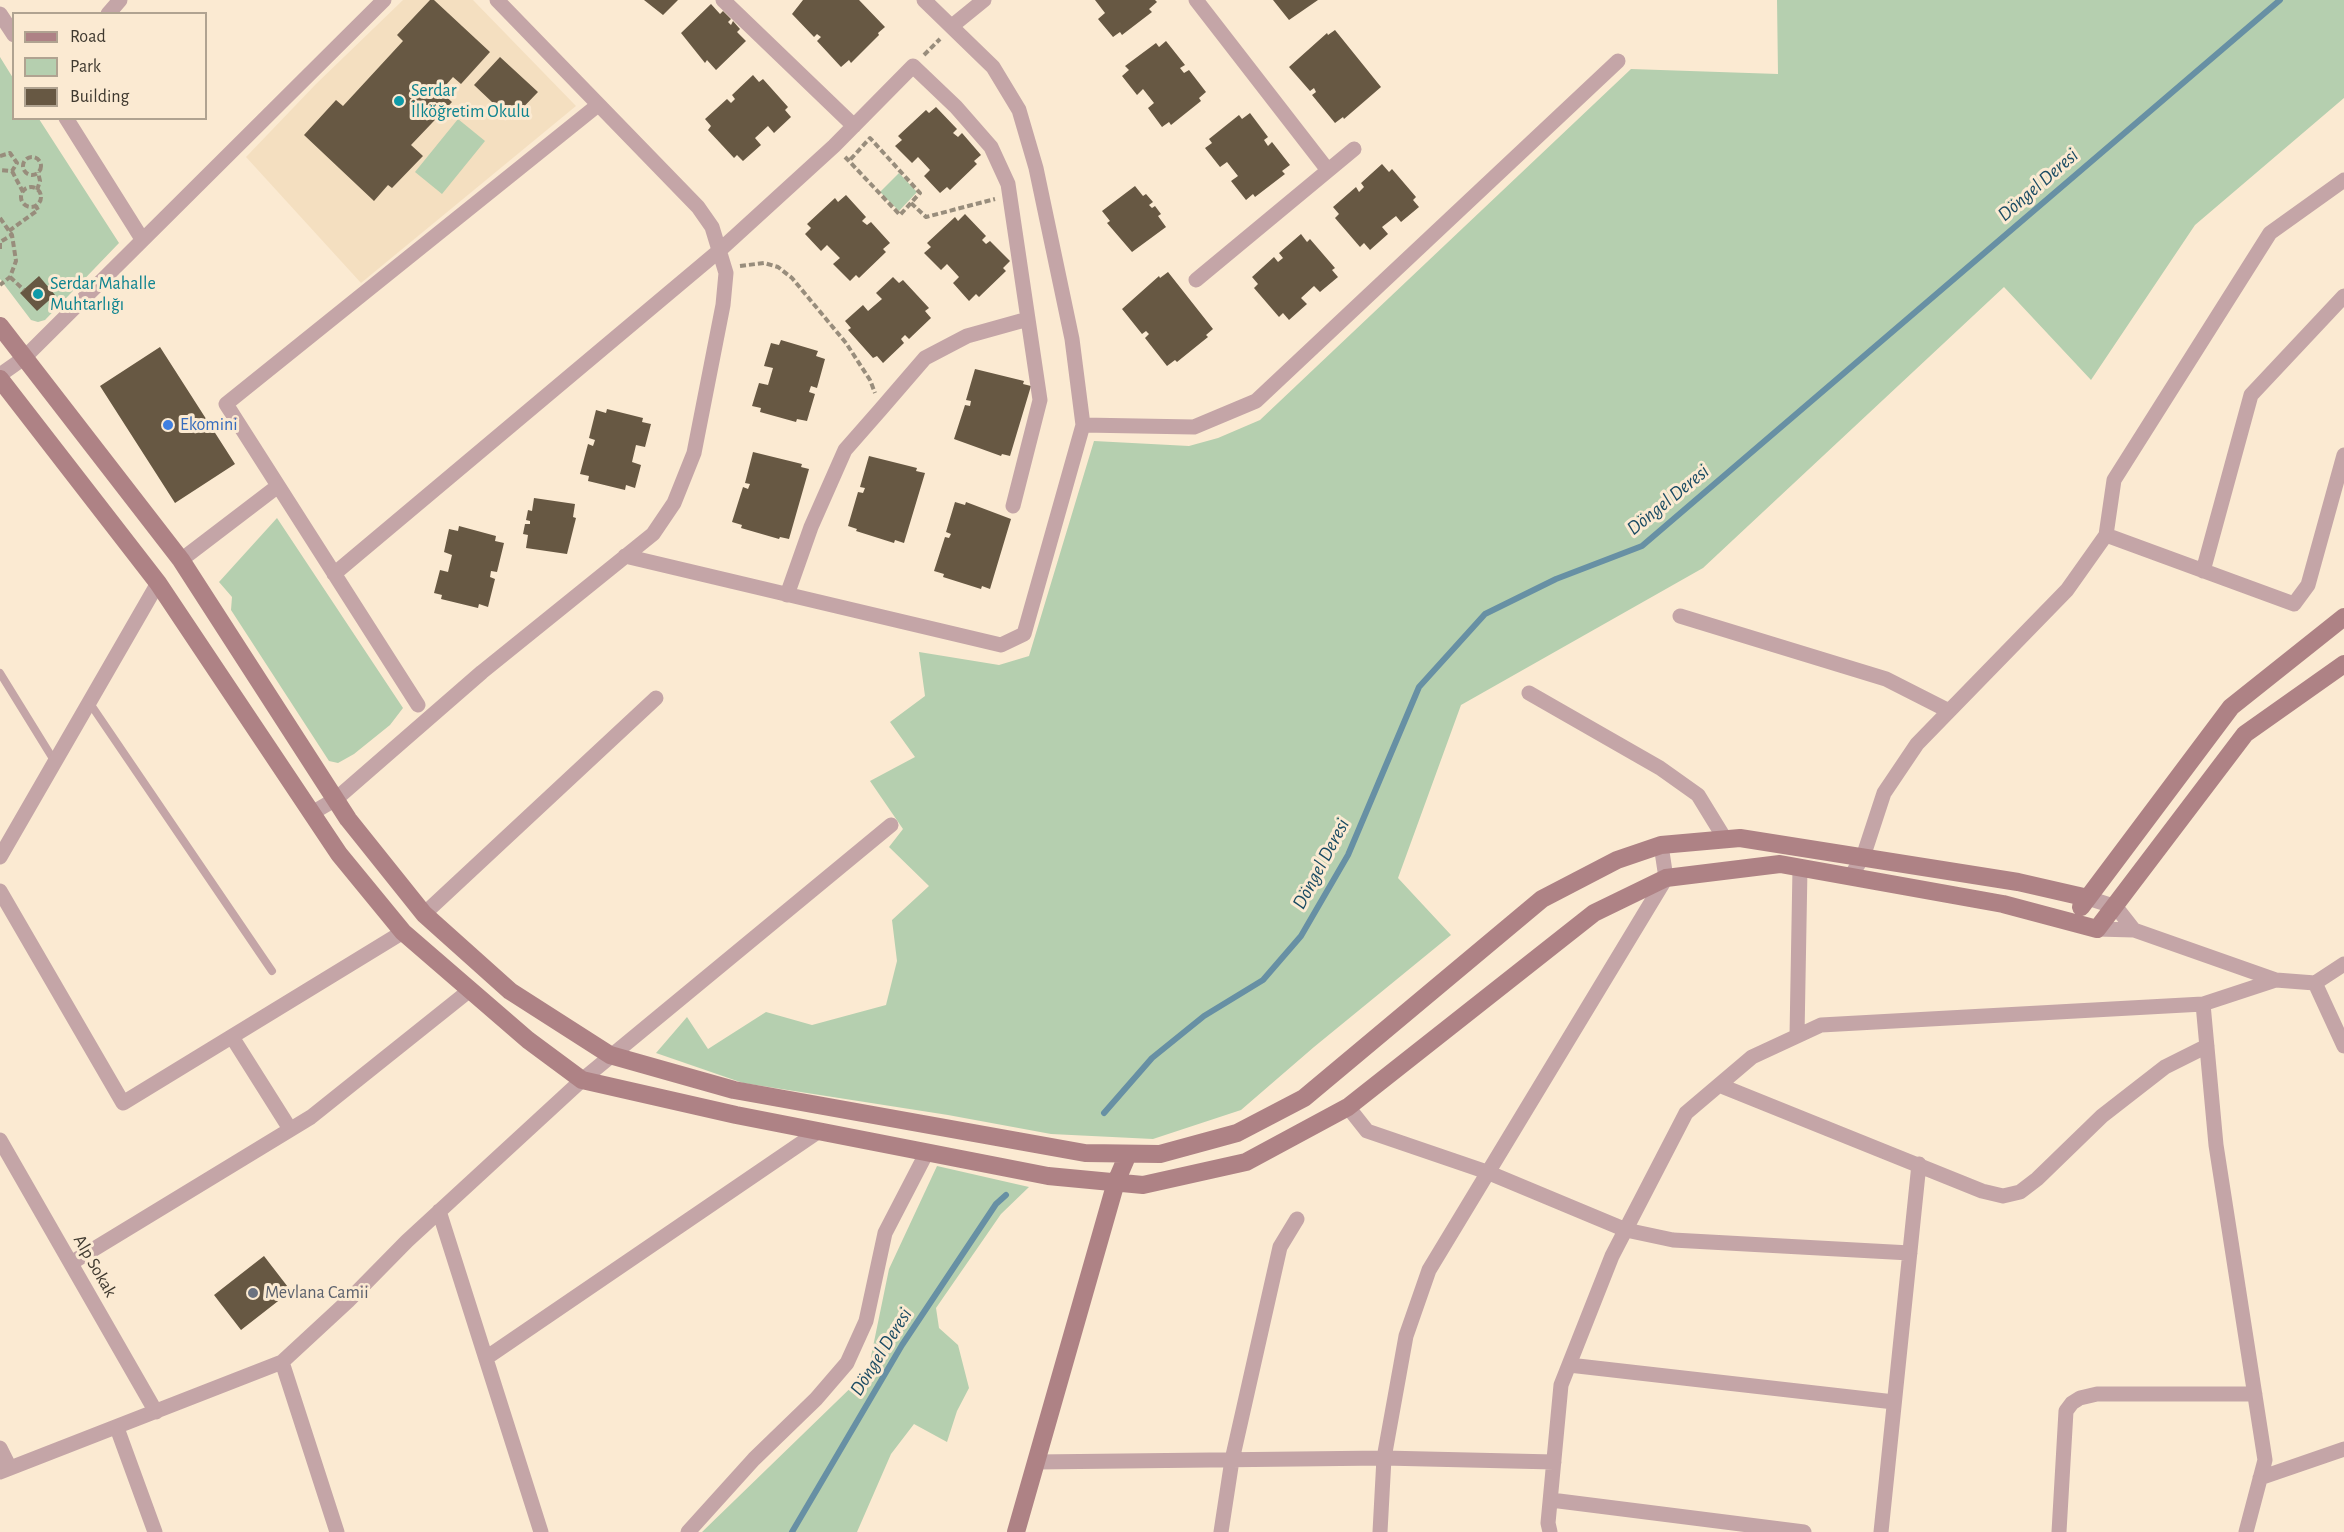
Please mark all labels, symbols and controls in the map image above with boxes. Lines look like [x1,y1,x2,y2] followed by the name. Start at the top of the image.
[12,12,207,120] legend
[70,28,106,46] text: Road
[70,58,101,76] text: Park
[411,80,530,122] place label: Serdar İlköğretim Okulu
[70,88,129,106] text: Building
[392,94,406,108] marker: Serdar İlköğretim Okulu
[1993,144,2083,226] water label: Döngel Deresi
[50,273,156,316] place label: Serdar Mahalle Muhtarlığı
[31,287,45,301] marker: Serdar Mahalle Muhtarlığı
[180,414,238,436] place label: Ekomini
[161,418,175,432] marker: Ekomini
[1622,460,1714,540] water label: Döngel Deresi
[1287,815,1355,913] water label: Döngel Deresi
[69,1231,121,1301] street label: Alp Sokak
[265,1282,369,1304] place label: Mevlana Camii
[246,1286,260,1300] marker: Mevlana Camii
[845,1304,917,1400] water label: Döngel Deresi

